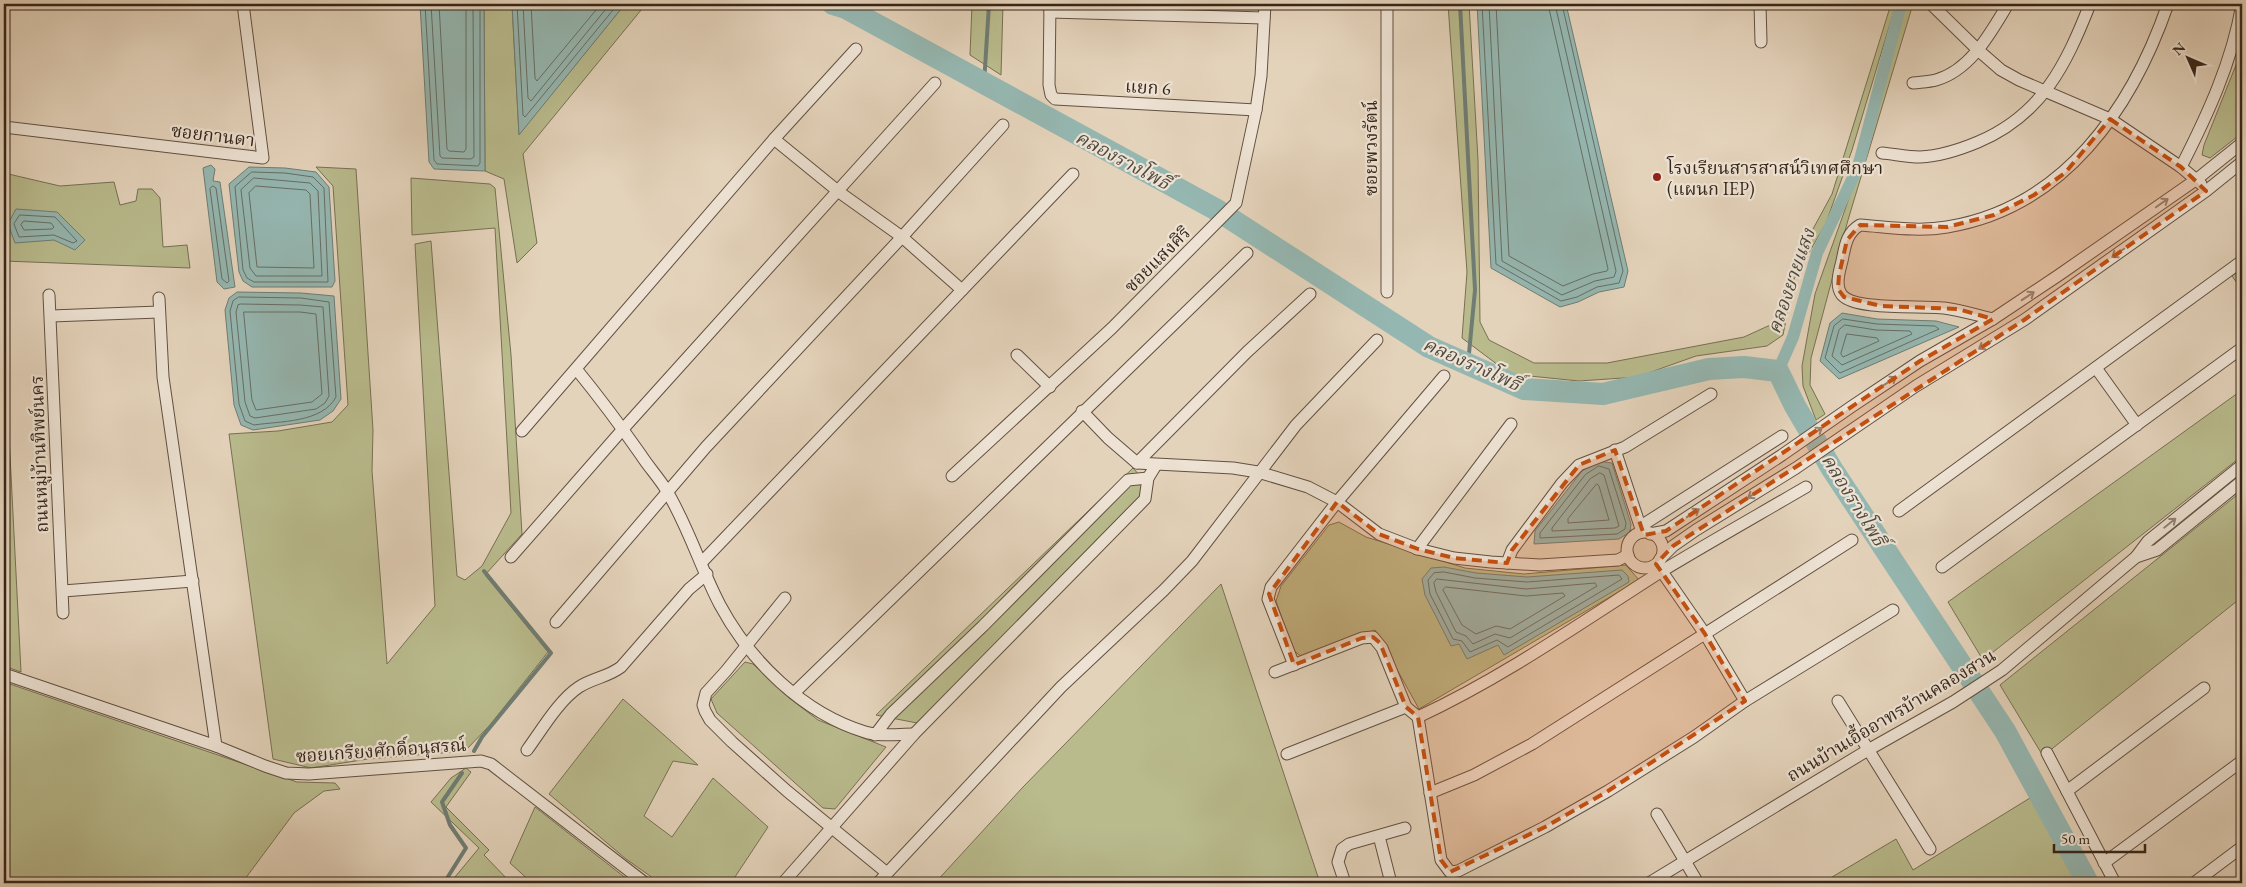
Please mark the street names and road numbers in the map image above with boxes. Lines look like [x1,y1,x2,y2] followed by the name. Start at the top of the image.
[1125,74,1172,100] street label: แยก 6
[1359,100,1382,196] street label: ซอยพวงรัตน์
[170,118,256,152] street label: ซอยกานดา
[1119,221,1195,297] street label: ซอยแสงศิริ
[25,375,53,533] street label: ถนนหมู่บ้านทิพย์นคร
[1781,642,2000,787] street label: ถนนบ้านเอื้ออาทรบ้านคลองสวน
[295,731,467,768] street label: ซอยเกรียงศักดิ์อนุสรณ์

